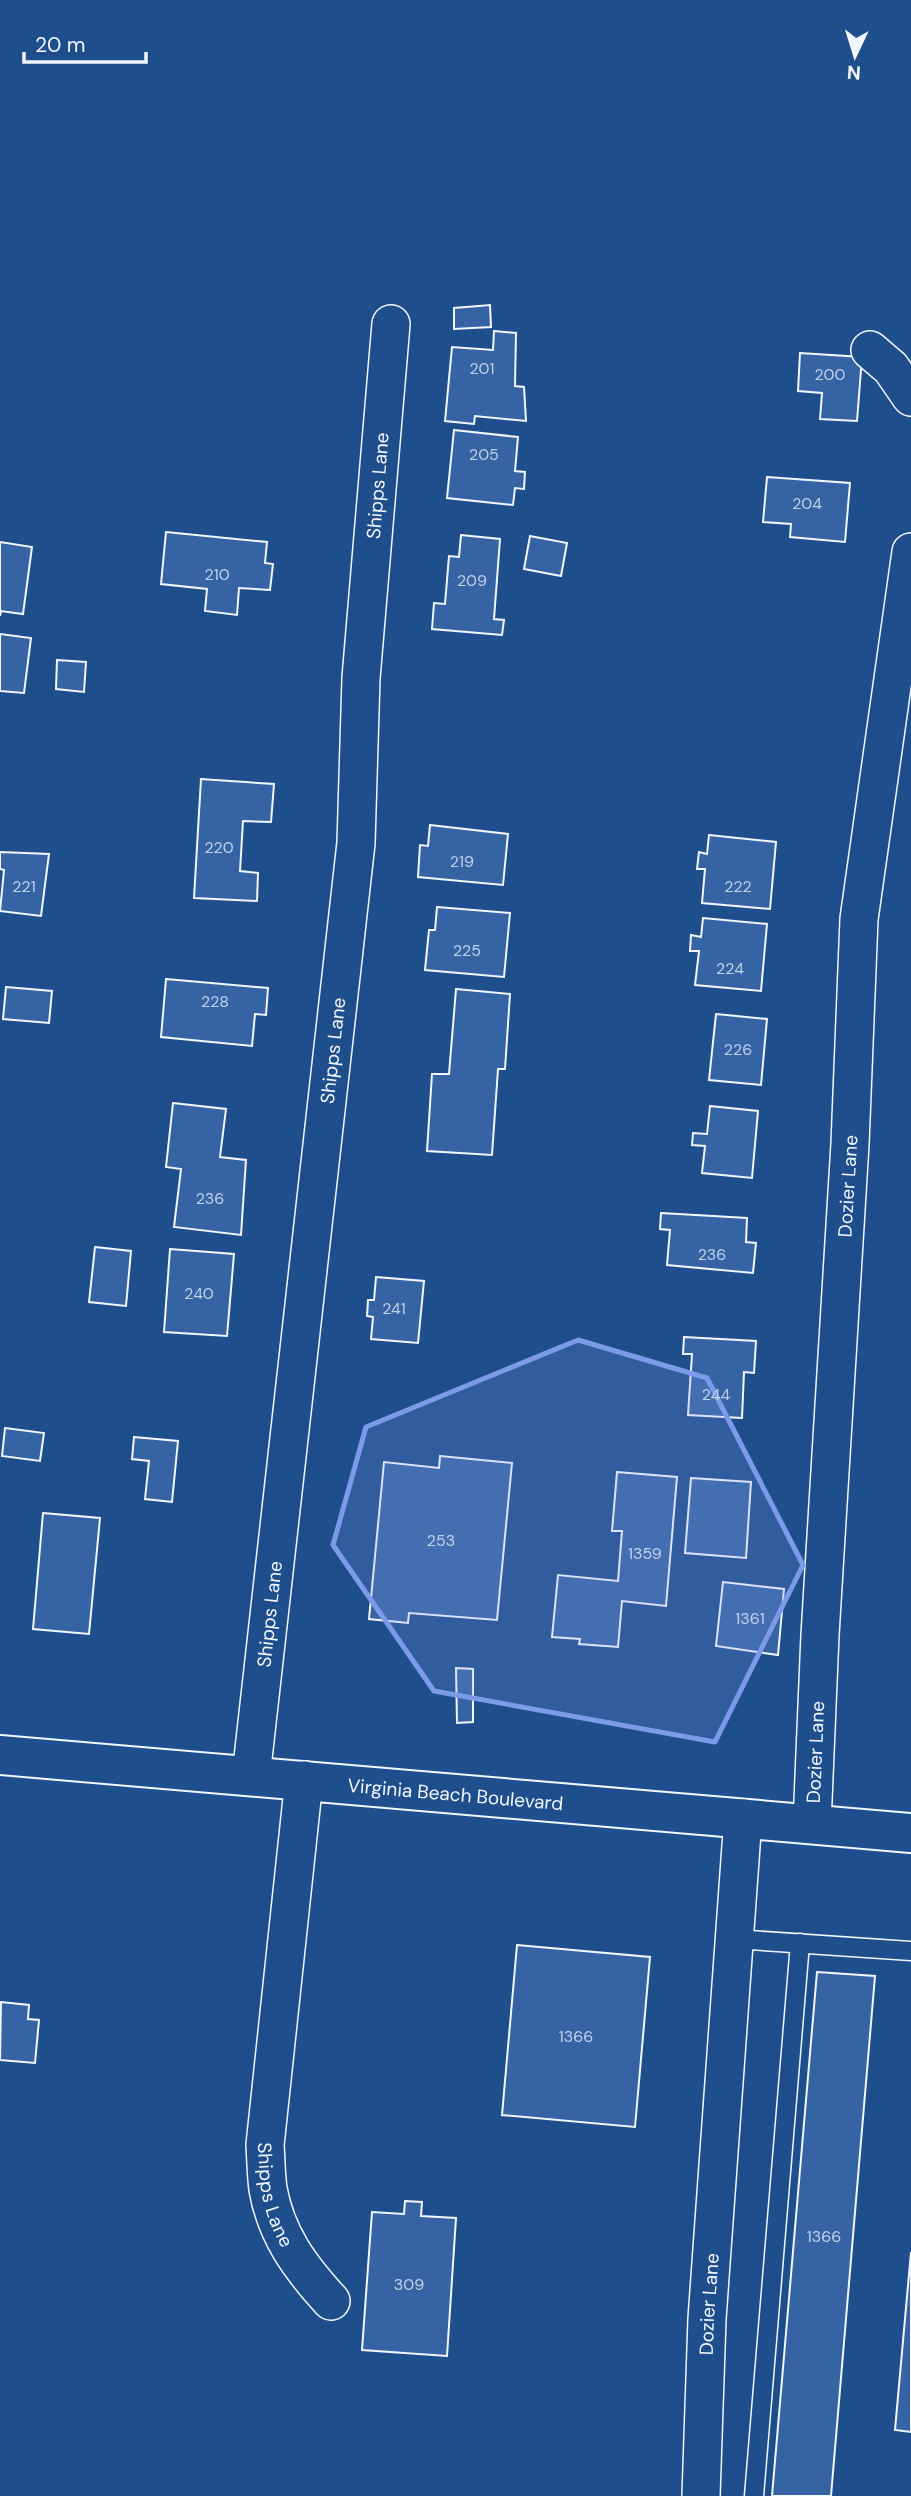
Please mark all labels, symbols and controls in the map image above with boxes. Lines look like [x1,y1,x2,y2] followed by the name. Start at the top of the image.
[24,21,147,65] scale bar
[820,21,890,91] north arrow
[35,31,86,59] text: 20 m
[846,60,862,85] text: N
[470,358,495,379] house number: 201
[815,364,846,385] house number: 200
[361,431,395,540] street label: Shipps Lane
[469,444,499,465] house number: 205
[792,493,822,514] house number: 204
[204,564,230,585] house number: 210
[457,570,487,591] house number: 209
[204,837,234,858] house number: 220
[450,851,474,872] house number: 219
[12,876,36,897] house number: 221
[724,876,752,897] house number: 222
[453,940,481,961] house number: 225
[716,958,744,979] house number: 224
[201,991,229,1012] house number: 228
[315,996,352,1105] street label: Shipps Lane
[724,1039,752,1060] house number: 226
[832,1134,863,1238] street label: Dozier Lane
[196,1188,224,1209] house number: 236
[698,1244,726,1265] house number: 236
[184,1283,214,1304] house number: 240
[382,1298,406,1319] house number: 241
[702,1384,730,1405] house number: 244
[427,1530,455,1551] house number: 253
[628,1543,662,1564] house number: 1359
[251,1560,288,1669] street label: Shipps Lane
[735,1608,765,1629] house number: 1361
[801,1700,830,1804] street label: Dozier Lane
[346,1773,564,1816] street label: Virginia Beach Boulevard
[559,2026,593,2047] house number: 1366
[252,2142,299,2252] street label: Shipps Lane
[807,2226,841,2247] house number: 1366
[694,2252,725,2356] street label: Dozier Lane
[394,2274,424,2295] house number: 309

